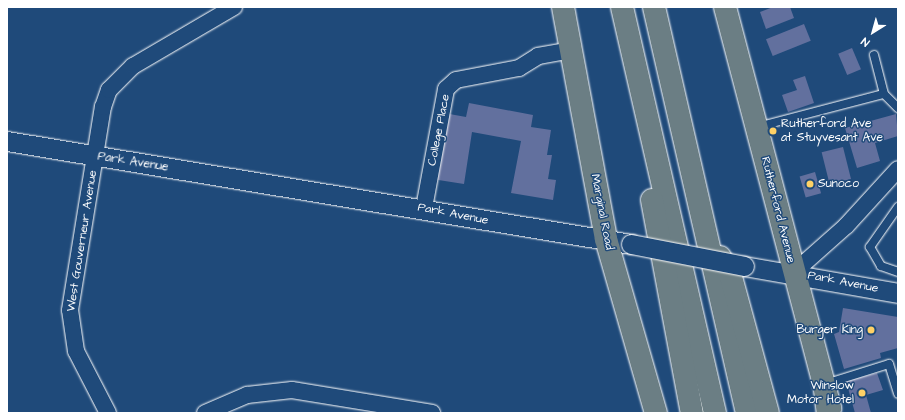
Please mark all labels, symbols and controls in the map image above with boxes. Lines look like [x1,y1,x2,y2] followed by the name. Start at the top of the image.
[853,12,893,52] north arrow
[858,34,873,50] text: N
[425,93,453,167] street label: College Place
[781,117,883,145] place label: Rutherford Ave at Stuyvesant Ave
[768,126,778,136] marker: Rutherford Ave at Stuyvesant Ave
[97,149,169,175] street label: Park Avenue
[758,155,798,265] street label: Rutherford Avenue
[64,169,100,313] street label: West Gouverneur Avenue
[588,173,616,251] street label: Marginal Road
[818,177,859,191] place label: Sunoco
[805,179,815,189] marker: Sunoco
[417,200,489,228] street label: Park Avenue
[807,268,879,296] street label: Park Avenue
[796,323,863,337] place label: Burger King
[866,325,876,335] marker: Burger King
[787,379,854,407] place label: Winslow Motor Hotel
[857,388,867,398] marker: Winslow Motor Hotel

